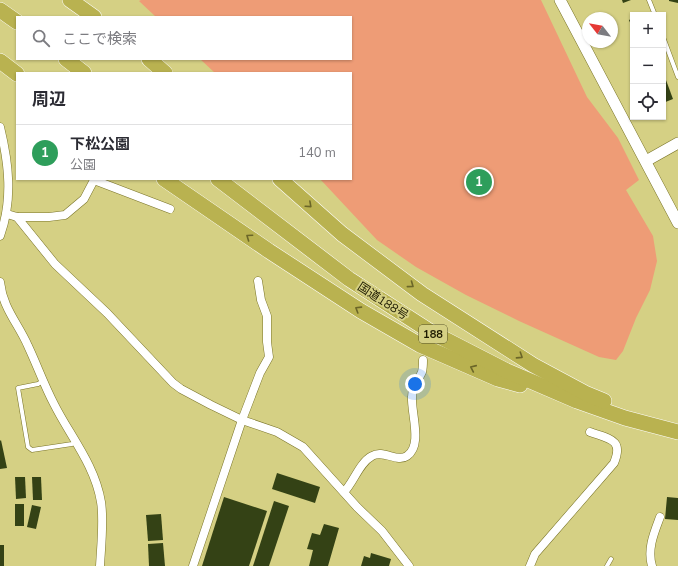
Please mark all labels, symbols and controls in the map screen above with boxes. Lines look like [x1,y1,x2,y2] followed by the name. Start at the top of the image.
[582,12,618,48] north arrow
[630,12,666,120] map controls
[630,12,666,48] button: +
[16,16,352,60] search box
[30,27,52,49] icon: search
[62,29,137,49] text: ここで検索
[630,48,666,84] button: −
[630,84,666,120] button: locate
[32,88,66,111] text: 周辺
[70,134,130,154] text: 下松公園
[41,144,49,162] text: 1
[298,144,336,162] text: 140 m
[70,156,96,174] text: 公園
[466,167,492,197] pin: 1
[304,200,312,208] one-way arrow
[246,234,253,242] one-way arrow
[354,279,412,323] street label: 国道188号
[406,281,413,288] one-way arrow
[355,306,362,313] one-way arrow
[419,325,447,343] road number: 188
[516,352,523,359] one-way arrow
[470,365,477,373] one-way arrow
[405,374,425,394] your location

